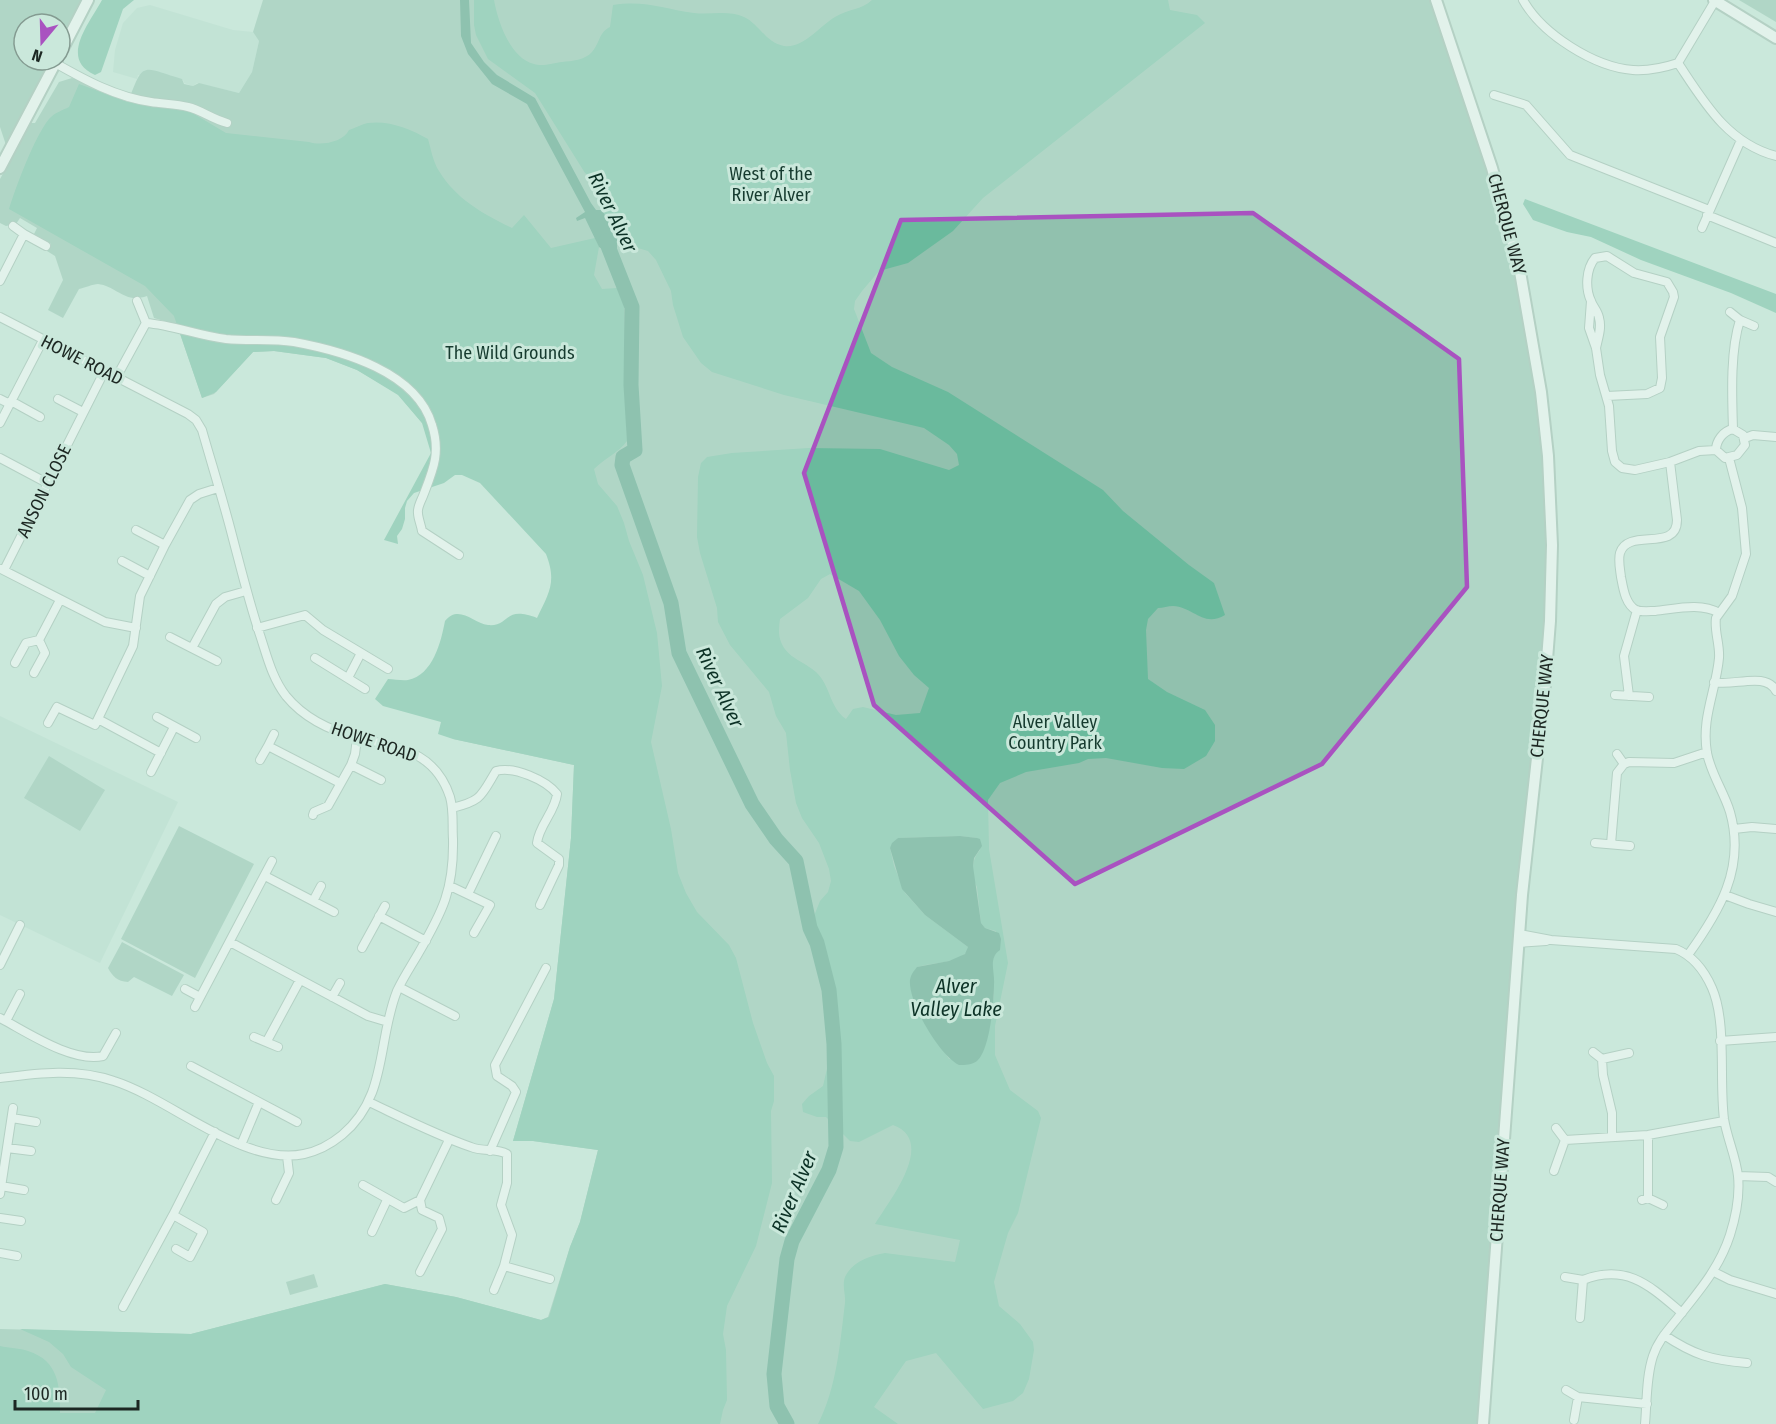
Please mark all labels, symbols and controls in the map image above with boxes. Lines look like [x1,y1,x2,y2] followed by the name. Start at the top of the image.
[12,12,72,72] north arrow
[30,45,45,66] text: N
[729,163,813,206] park label: West of the River Alver
[583,168,643,257] water label: River Alver
[1483,171,1531,277] street label: CHERQUE WAY
[37,330,127,390] street label: HOWE ROAD
[445,342,575,364] park label: The Wild Grounds
[12,441,76,541] street label: ANSON CLOSE
[691,643,750,732] water label: River Alver
[1526,653,1558,759] street label: CHERQUE WAY
[1008,711,1102,754] park label: Alver Valley Country Park
[328,717,420,767] street label: HOWE ROAD
[910,974,1002,1021] water label: Alver Valley Lake
[1485,1137,1515,1243] street label: CHERQUE WAY
[766,1147,822,1236] water label: River Alver
[15,1373,138,1411] scale bar
[24,1383,68,1405] text: 100 m

